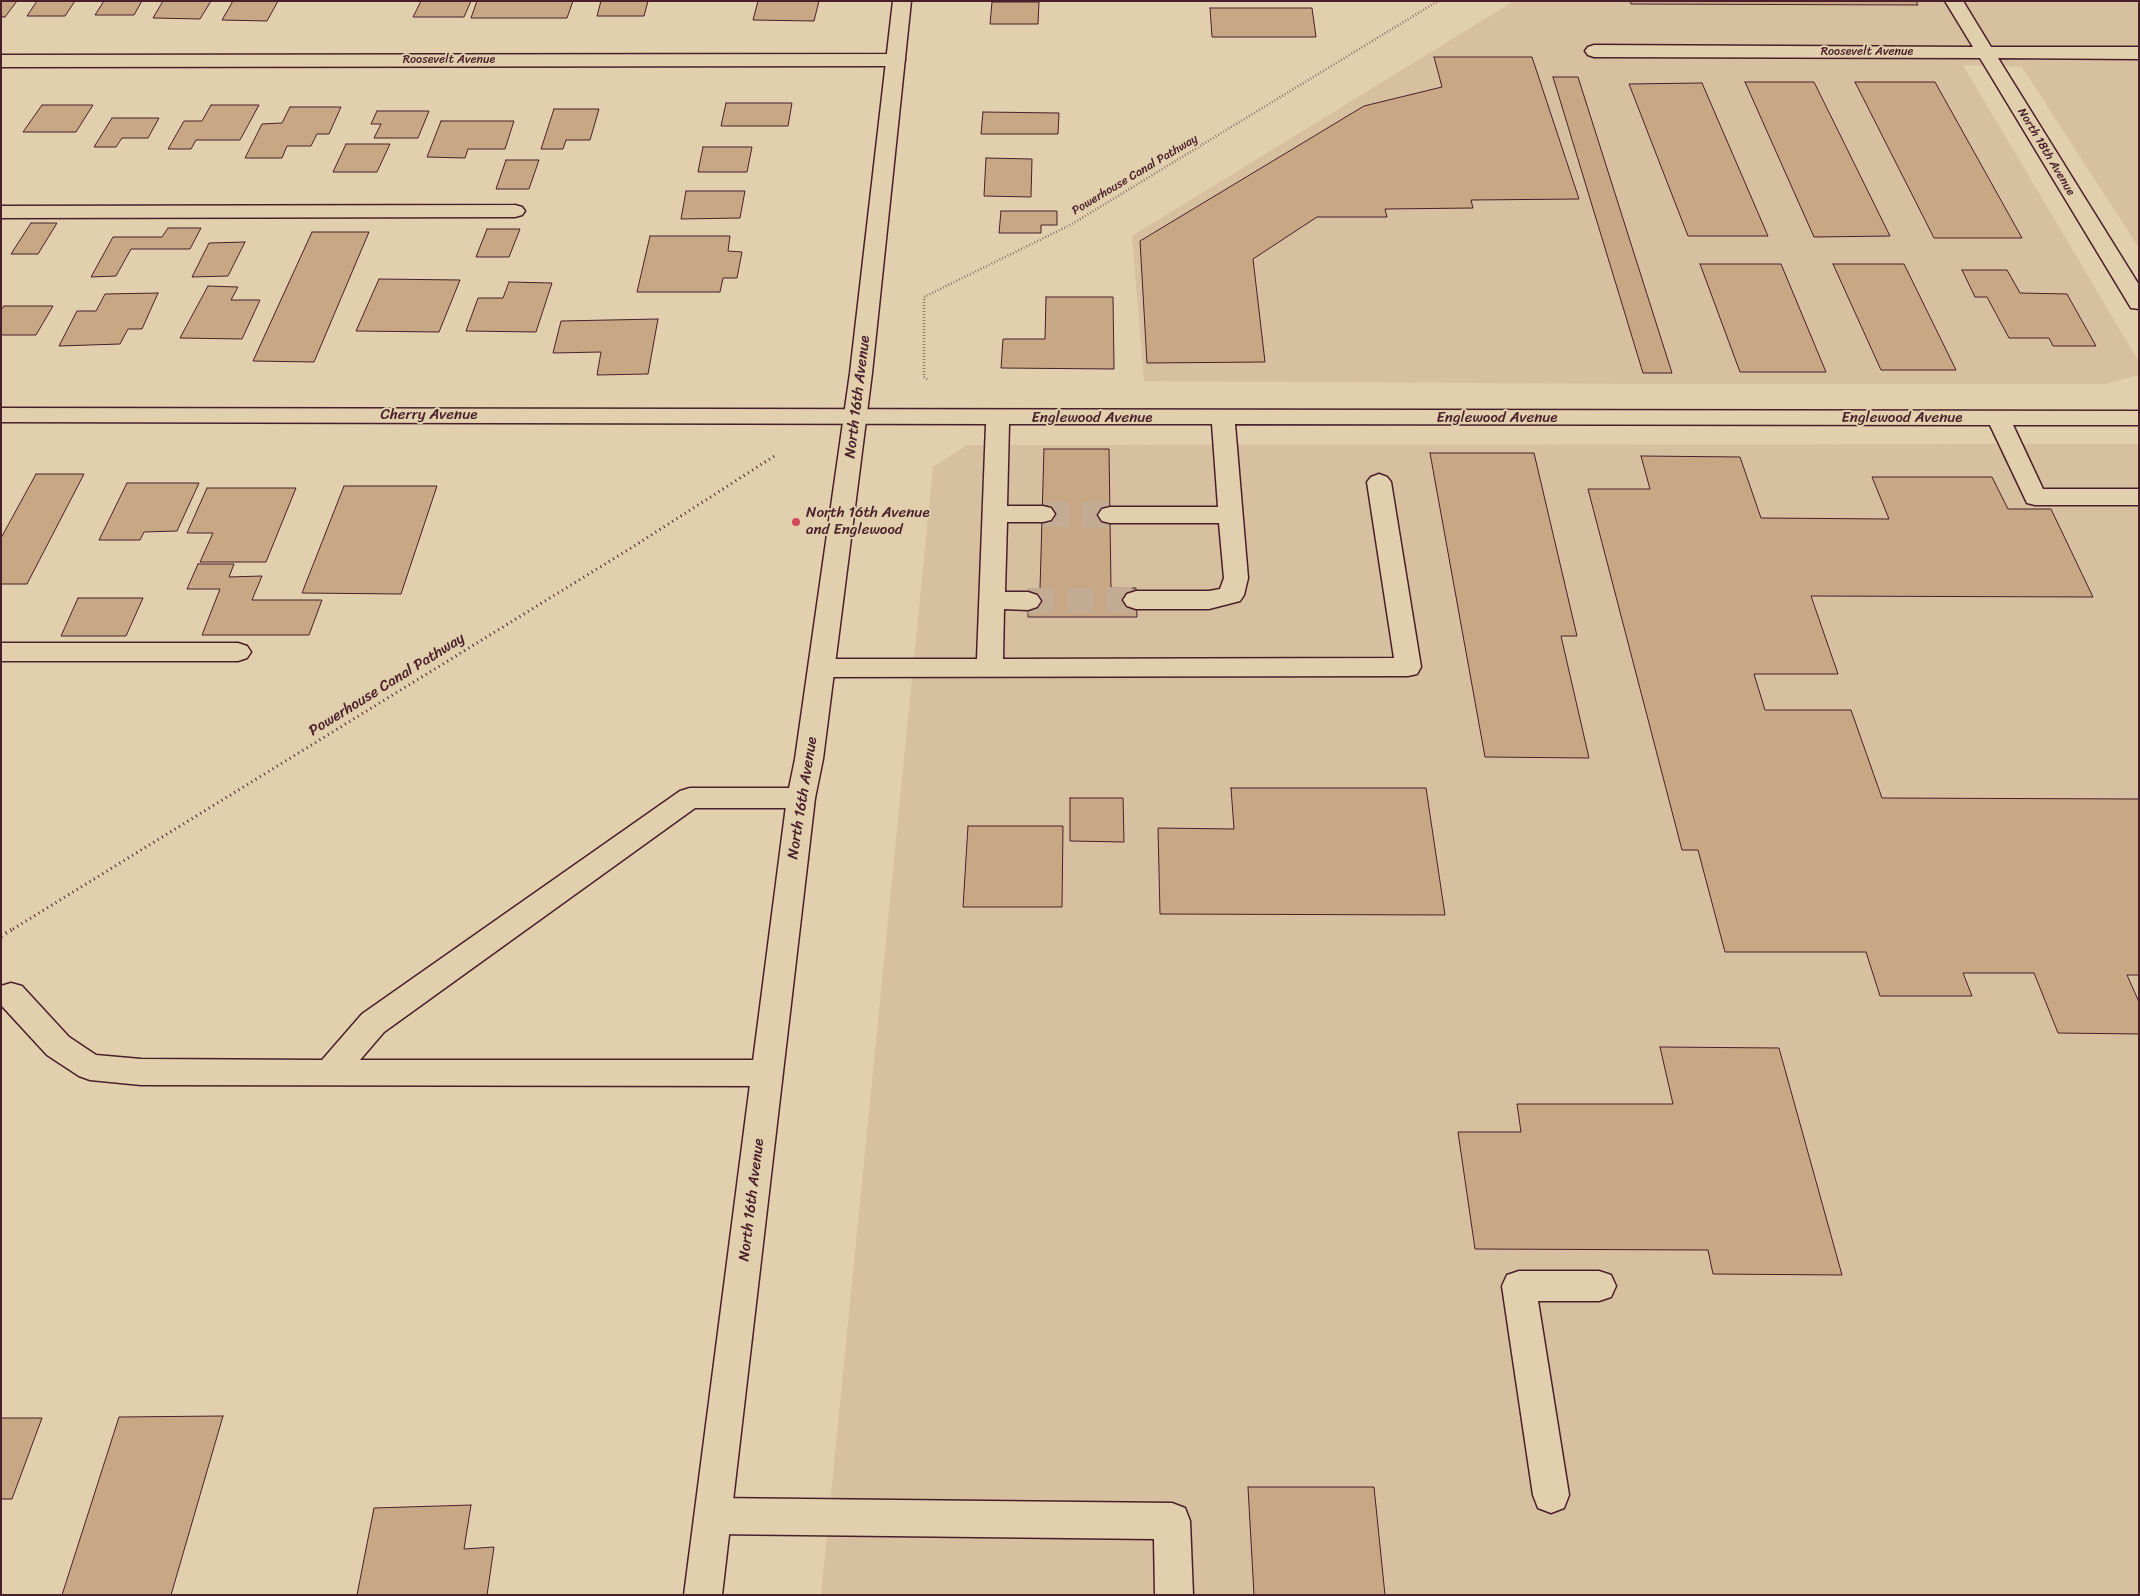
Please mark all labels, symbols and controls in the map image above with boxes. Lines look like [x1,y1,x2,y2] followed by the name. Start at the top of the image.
[1821,45,1913,59] street label: Roosevelt Avenue
[403,53,495,67] street label: Roosevelt Avenue
[2014,106,2078,198] street label: North 18th Avenue
[1070,132,1200,218] street label: Powerhouse Canal Pathway
[842,335,874,459] street label: North 16th Avenue
[381,406,477,424] street label: Cherry Avenue
[1031,409,1153,427] street label: Englewood Avenue
[1436,409,1558,427] street label: Englewood Avenue
[1841,409,1963,427] street label: Englewood Avenue
[806,504,930,539] place label: North 16th Avenue and Englewood
[790,516,802,528] marker: North 16th Avenue and Englewood
[306,630,468,740] street label: Powerhouse Canal Pathway
[784,736,822,860] street label: North 16th Avenue
[736,1138,768,1262] street label: North 16th Avenue

